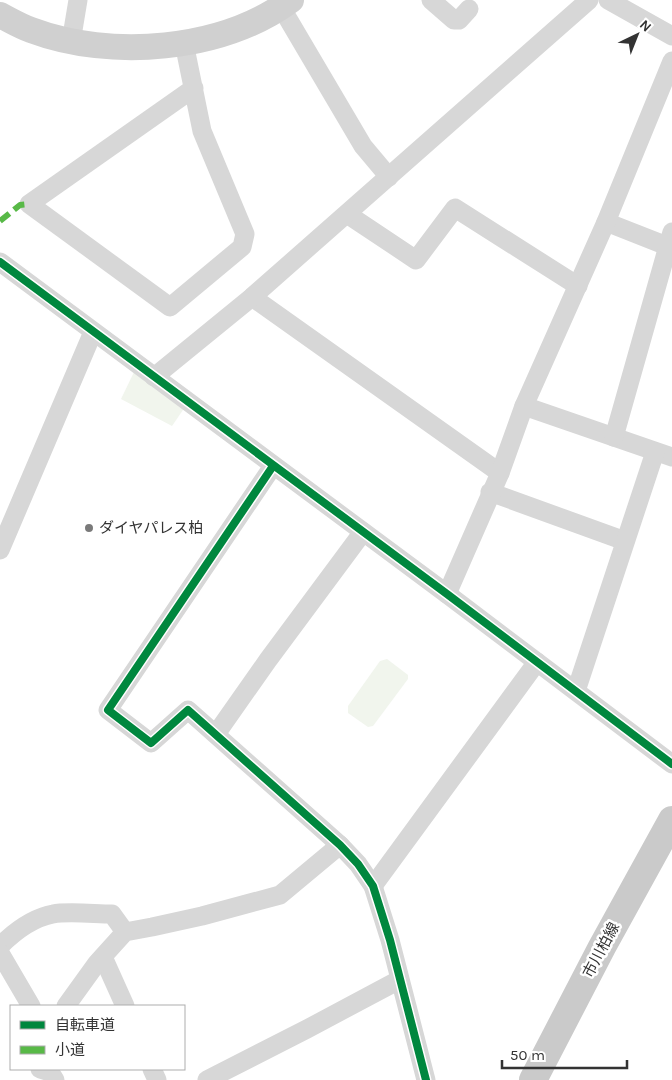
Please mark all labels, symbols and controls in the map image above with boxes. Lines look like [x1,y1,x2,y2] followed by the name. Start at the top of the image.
[612,10,662,60] north arrow
[636,16,655,36] text: N
[99,519,203,537] place label: ダイヤパレス柏
[83,522,95,534] marker: ダイヤパレス柏
[579,919,623,981] street label: 市川柏線
[10,1005,185,1070] legend
[55,1016,115,1034] text: 自転車道
[502,1038,627,1070] scale bar
[55,1041,85,1059] text: 小道
[510,1046,545,1064] text: 50 m

